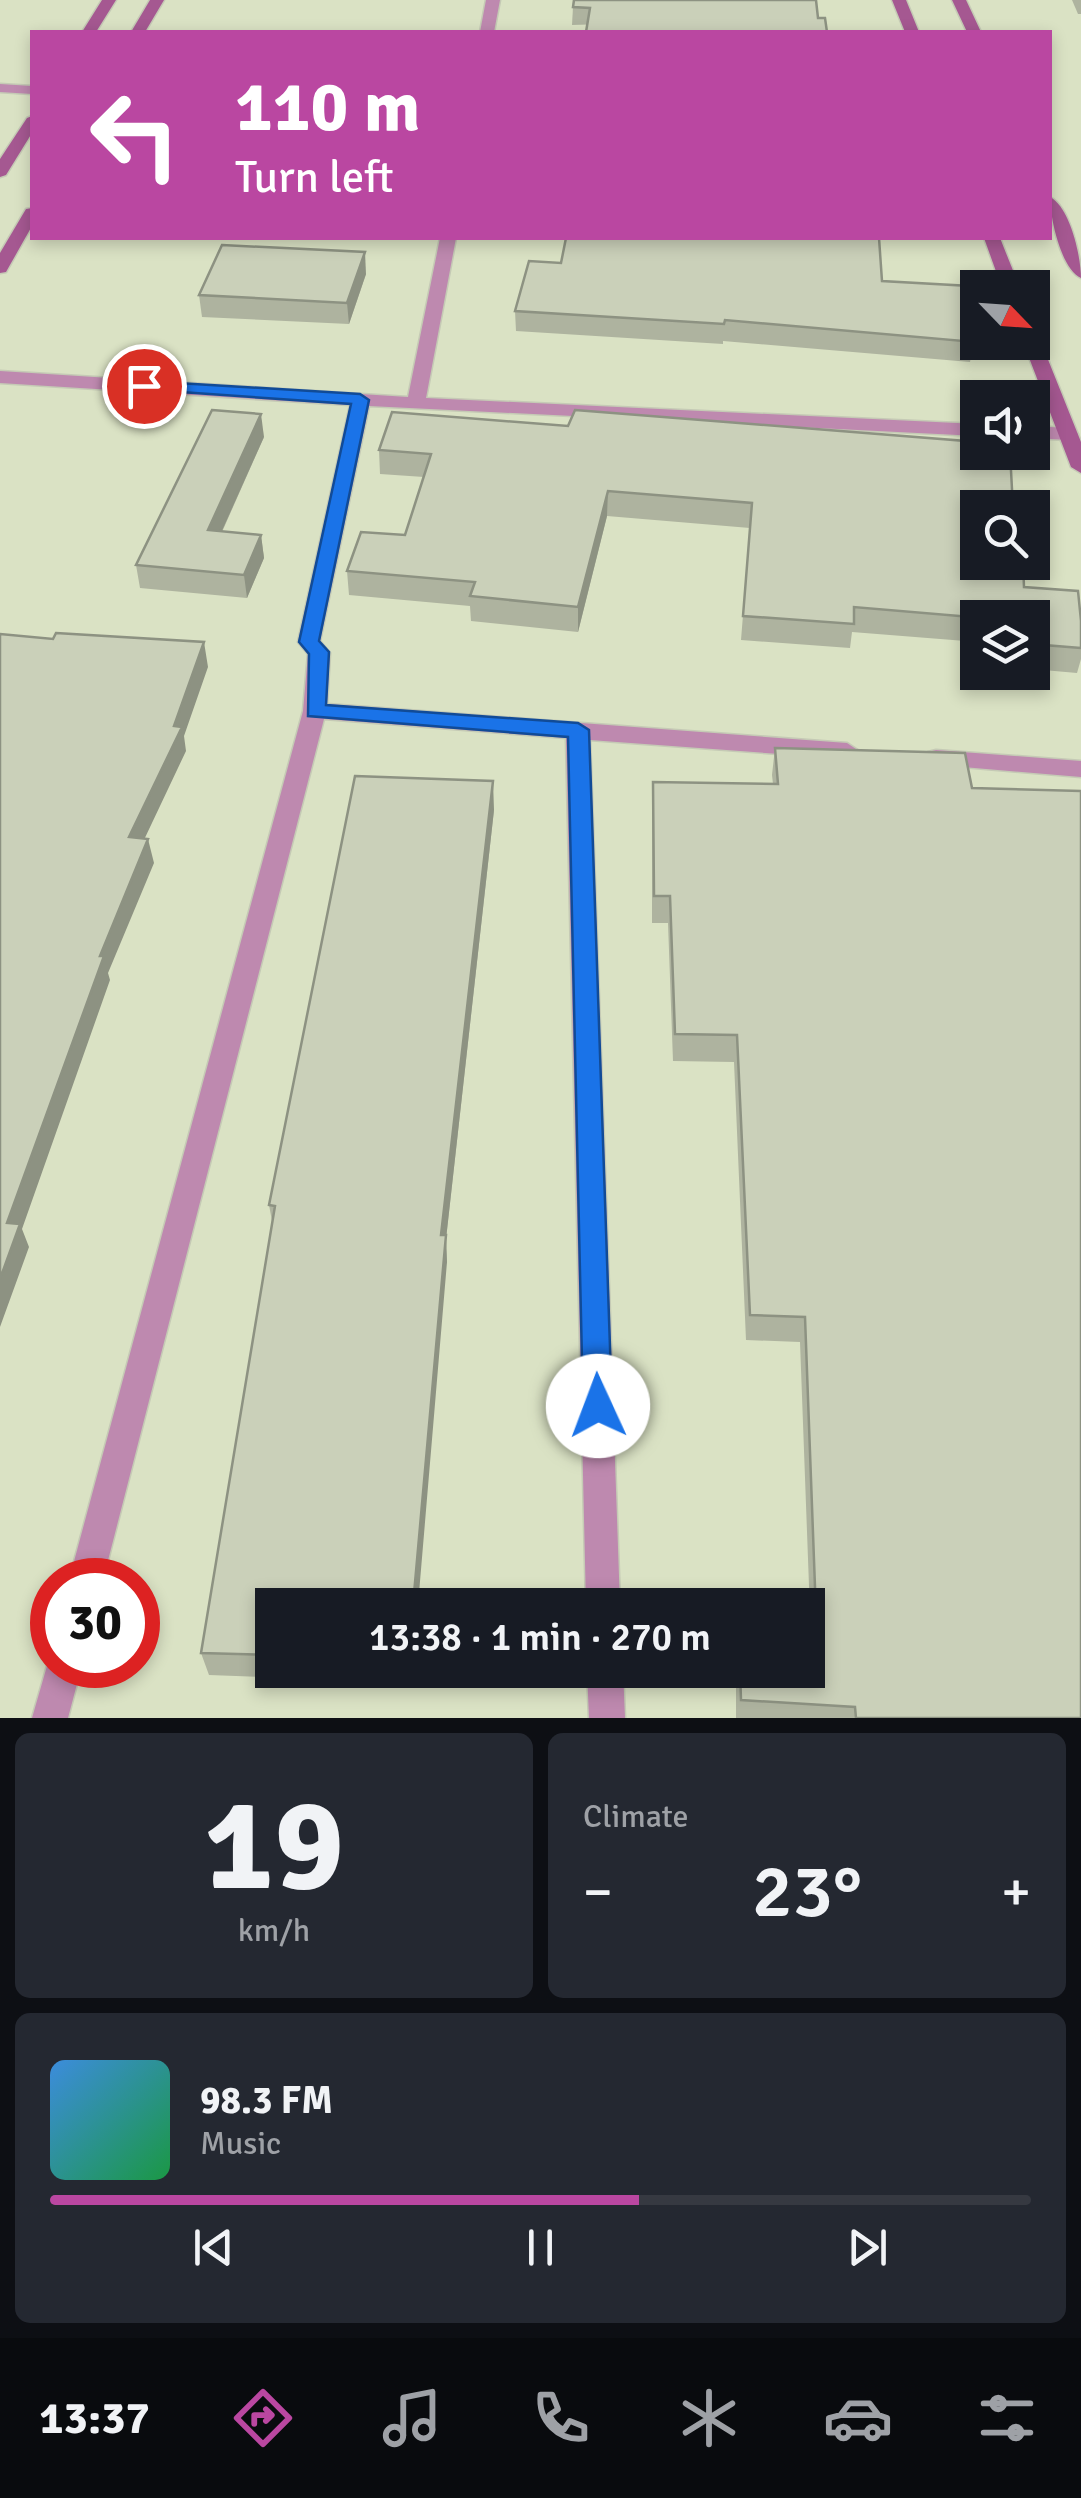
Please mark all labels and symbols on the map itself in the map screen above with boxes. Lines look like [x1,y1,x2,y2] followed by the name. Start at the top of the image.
[960,270,1050,360] north arrow
[102,344,187,429] pin
[546,1354,650,1458] position arrow
[30,1558,160,1688] speed limit sign: 30

